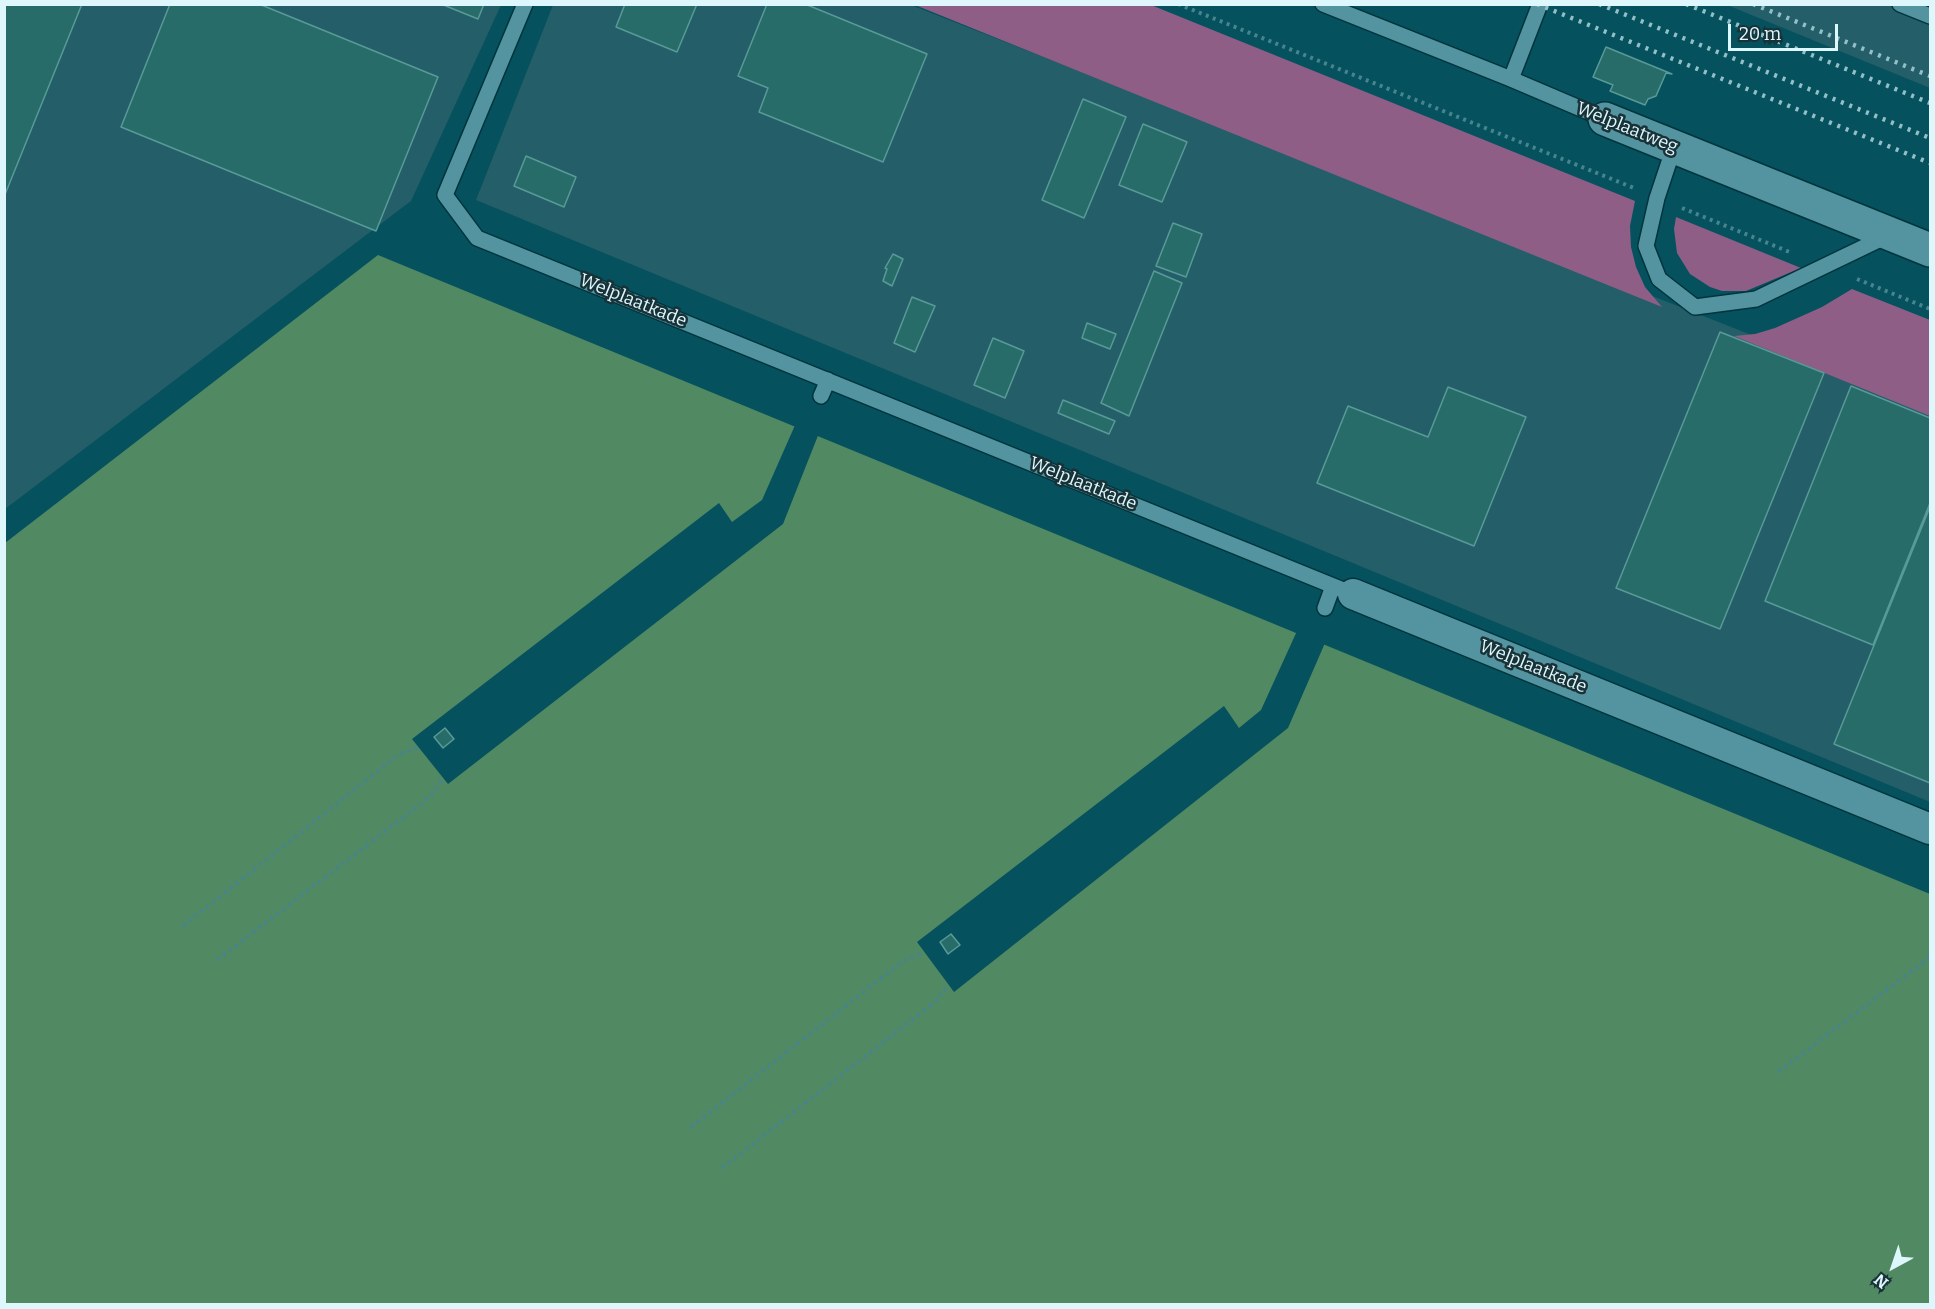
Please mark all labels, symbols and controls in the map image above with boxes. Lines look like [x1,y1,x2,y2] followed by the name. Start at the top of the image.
[1731,12,1840,50] scale bar
[1739,23,1781,45] text: 20 m
[1573,98,1681,158] street label: Welplaatweg
[576,270,690,332] street label: Welplaatkade
[1026,453,1140,515] street label: Welplaatkade
[1476,636,1590,698] street label: Welplaatkade
[1863,1237,1923,1297] north arrow
[1870,1270,1892,1292] text: N

